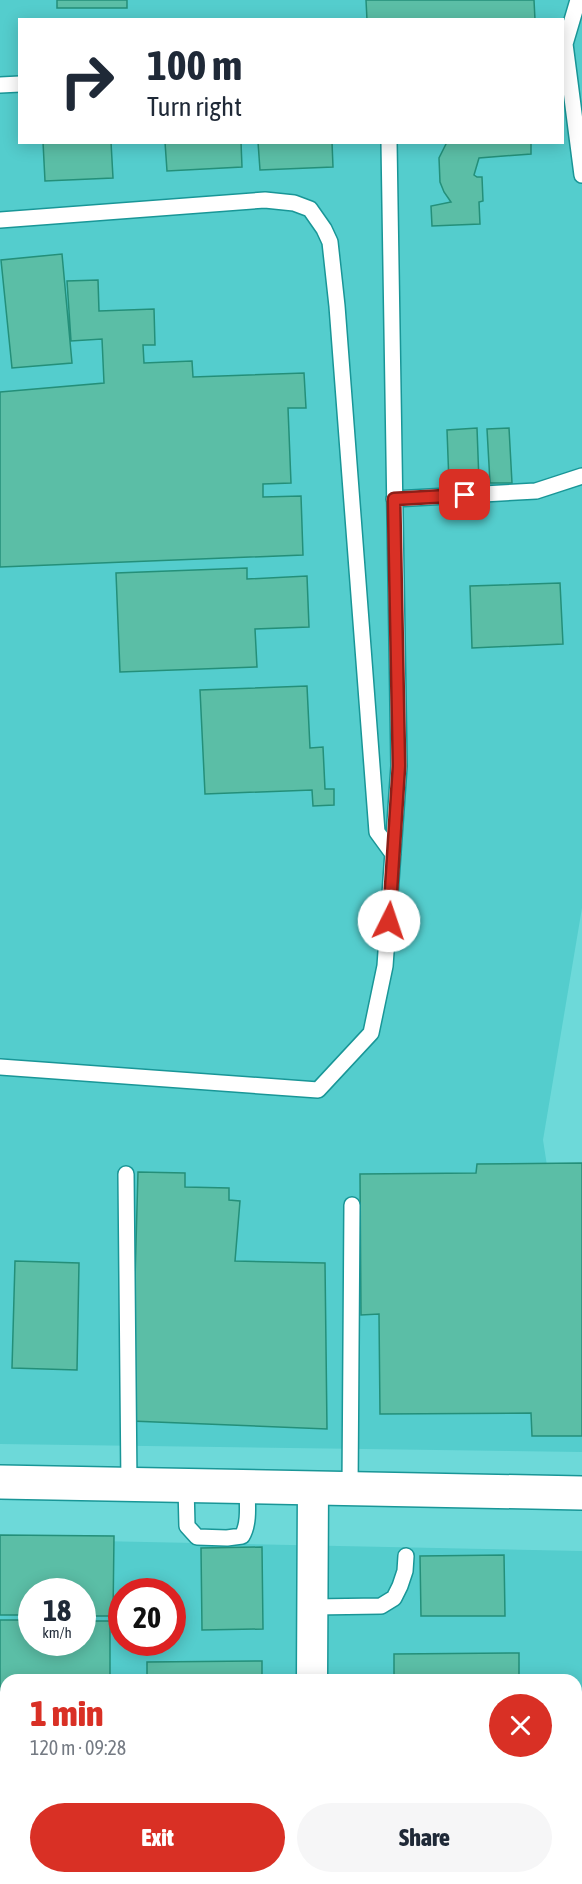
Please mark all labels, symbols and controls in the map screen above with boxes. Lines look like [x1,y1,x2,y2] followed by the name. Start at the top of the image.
[147,41,242,89] text: 100 m
[48,42,126,120] icon: right
[147,91,242,122] text: Turn right
[439,469,490,520] pin
[448,478,481,511] icon: arrive
[357,889,421,953] position arrow
[108,1578,186,1656] speed limit sign: 20
[43,1593,71,1627] text: 18
[42,1624,72,1641] text: km/h
[30,1692,104,1734] text: 1 min
[489,1694,552,1757] button: close
[30,1736,126,1759] text: 120 m · 09:28
[30,1803,285,1872] button: Exit
[297,1803,552,1872] button: Share

